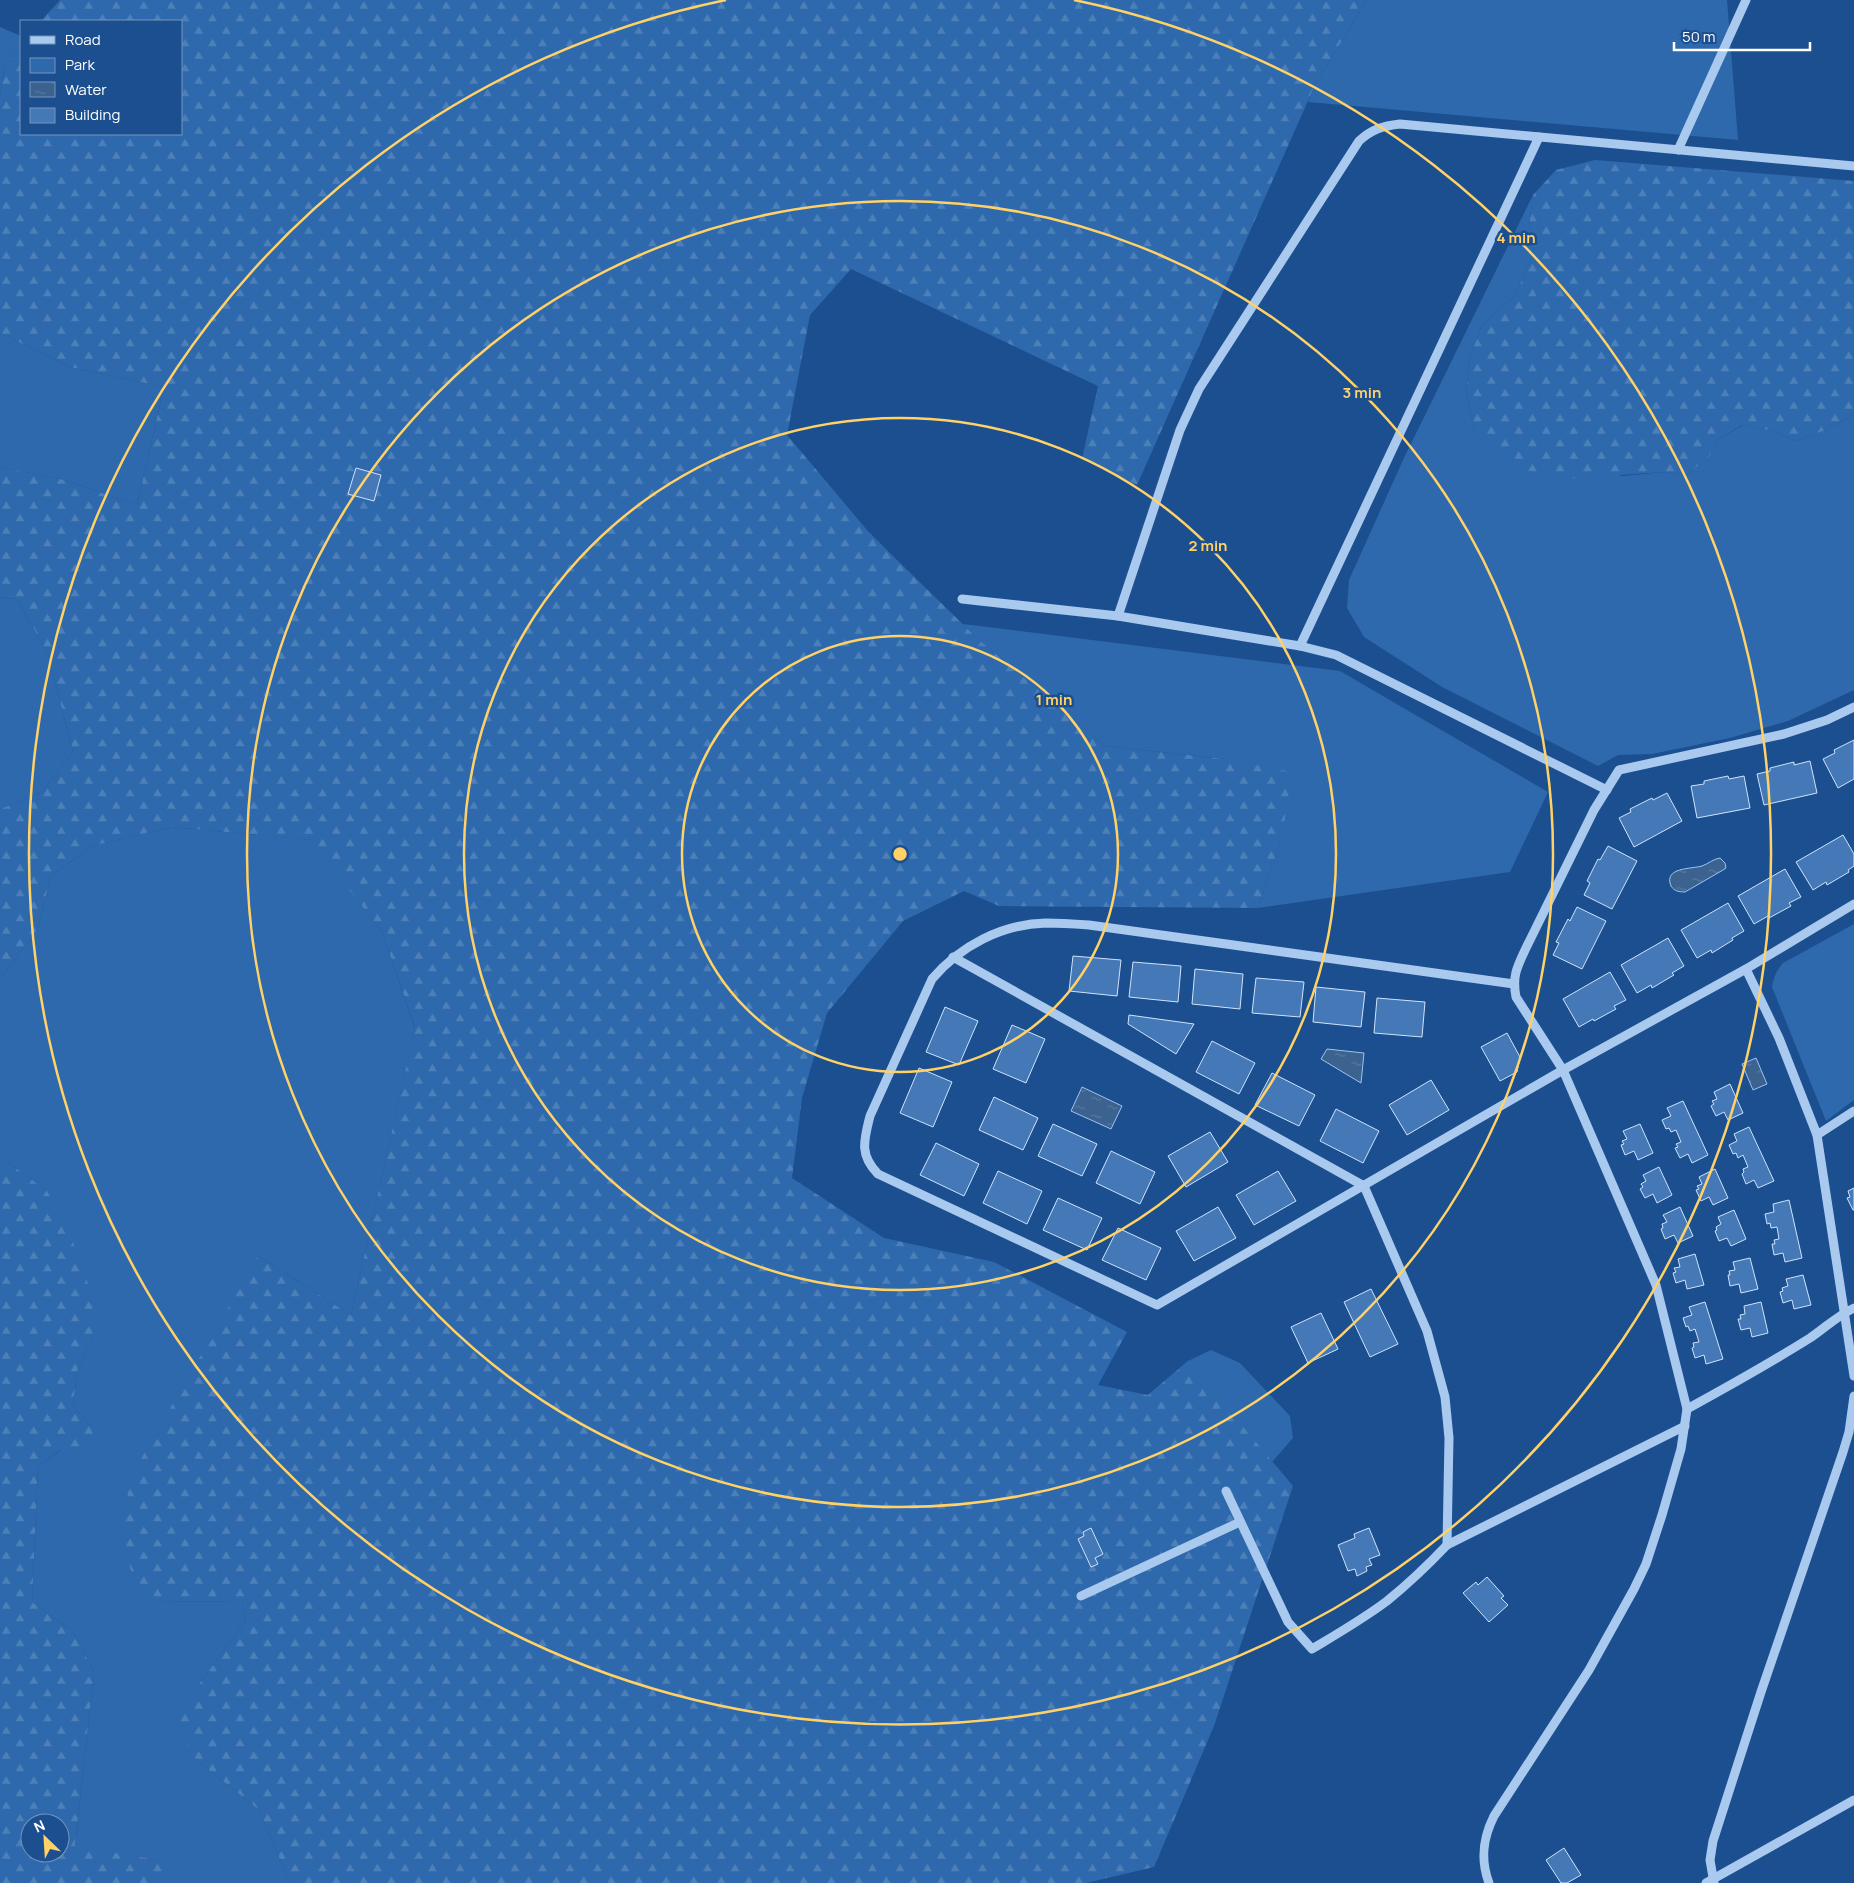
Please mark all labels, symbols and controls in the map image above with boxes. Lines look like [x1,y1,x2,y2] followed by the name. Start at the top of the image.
[20,20,182,135] legend
[1674,20,1810,52] scale bar
[1682,26,1716,47] text: 50 m
[65,29,101,50] text: Road
[65,54,95,75] text: Park
[65,79,107,100] text: Water
[65,104,120,125] text: Building
[1496,227,1536,248] text: 4 min
[1343,382,1381,403] text: 3 min
[1188,535,1228,556] text: 2 min
[1036,689,1072,710] text: 1 min
[891,845,909,863] centre of rings
[20,1813,70,1863] north arrow
[31,1815,48,1837] text: N

